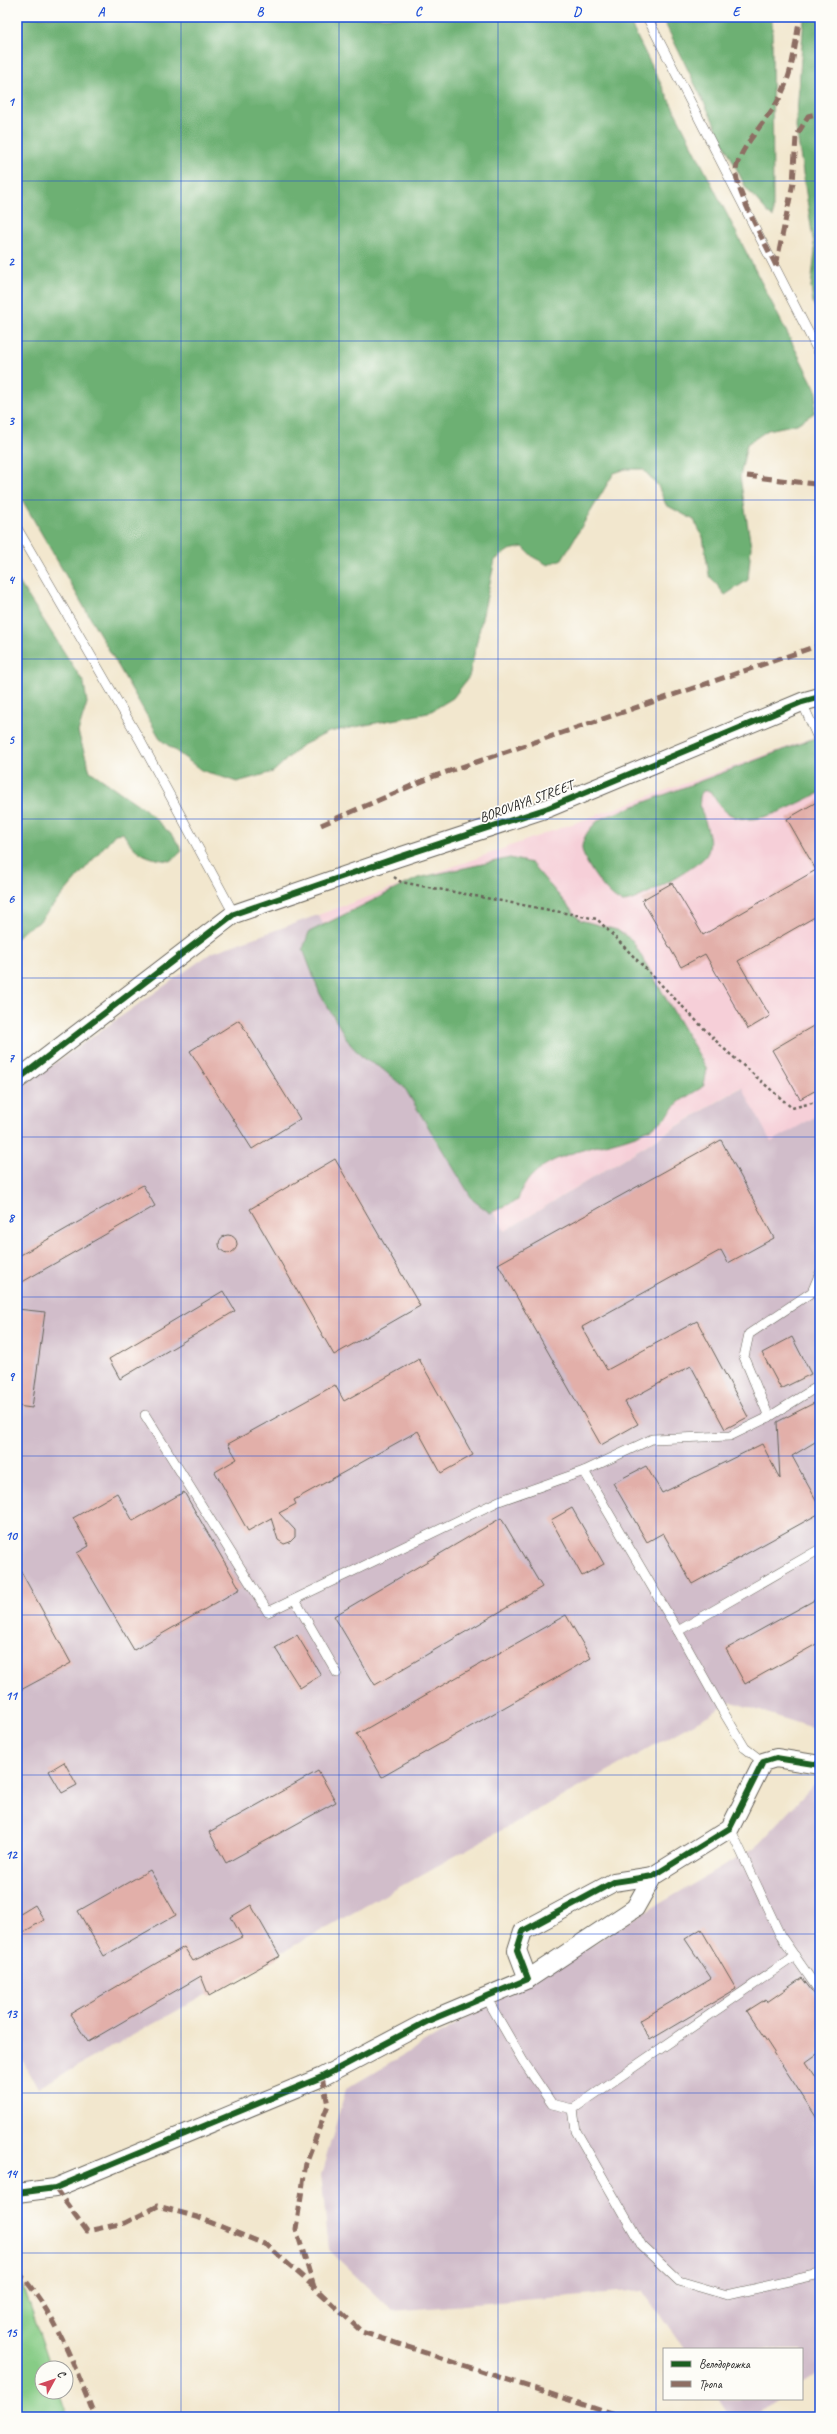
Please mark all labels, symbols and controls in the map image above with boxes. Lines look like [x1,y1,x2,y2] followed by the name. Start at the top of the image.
[98,4,106,20] text: A
[257,4,265,20] text: B
[415,4,423,20] text: C
[573,4,582,20] text: D
[733,4,742,20] text: E
[8,94,16,110] text: 1
[8,254,15,270] text: 2
[8,413,15,429] text: 3
[8,572,16,588] text: 4
[8,732,15,748] text: 5
[477,775,579,826] street label: BOROVAYA STREET
[8,891,15,907] text: 6
[8,1050,15,1066] text: 7
[8,1210,16,1226] text: 8
[8,1369,15,1385] text: 9
[5,1528,18,1544] text: 10
[5,1688,19,1704] text: 11
[5,1847,18,1863] text: 12
[5,2006,18,2022] text: 13
[5,2166,19,2182] text: 14
[5,2325,18,2341] text: 15
[663,2348,803,2400] legend
[699,2356,751,2372] text: Велодорожка
[34,2360,74,2400] north arrow
[55,2367,70,2381] text: С
[699,2376,723,2392] text: Тропа

